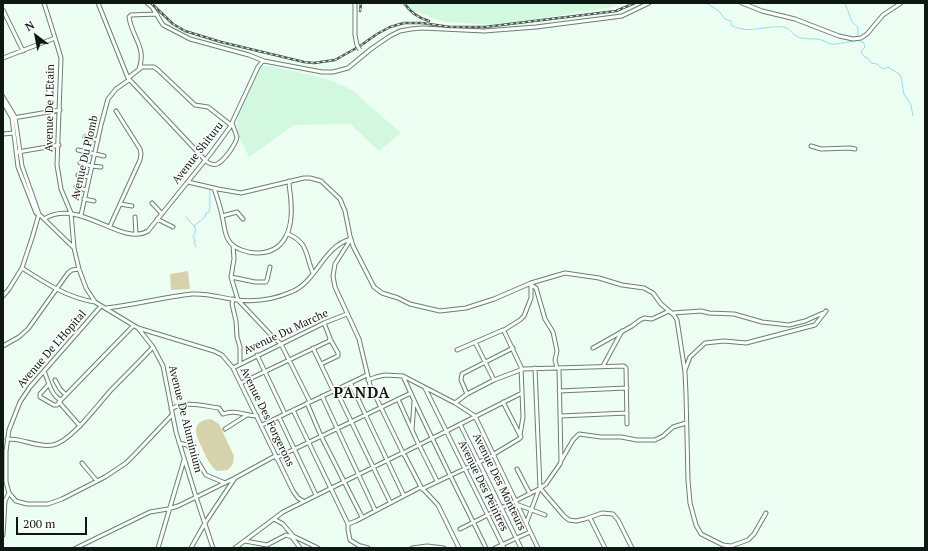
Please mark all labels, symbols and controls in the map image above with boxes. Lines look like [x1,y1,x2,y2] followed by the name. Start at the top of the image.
[16,16,56,56] north arrow
[22,18,37,34] text: N
[43,64,57,152] street label: Avenue De L'Etain
[69,114,101,202] street label: Avenue Du Plomb
[170,119,226,187] street label: Avenue Shituru
[242,307,330,357] street label: Avenue Du Marche
[15,308,89,390] street label: Avenue De L'Hopital
[165,364,205,474] street label: Avenue De Aluminium
[237,365,297,469] street label: Avenue Des Forgerons
[334,385,390,403] district label: PANDA
[470,431,528,533] street label: Avenue Des Monteurs
[455,438,511,534] street label: Avenue Des Peintres
[18,509,89,535] scale bar
[23,516,55,531] text: 200 m

